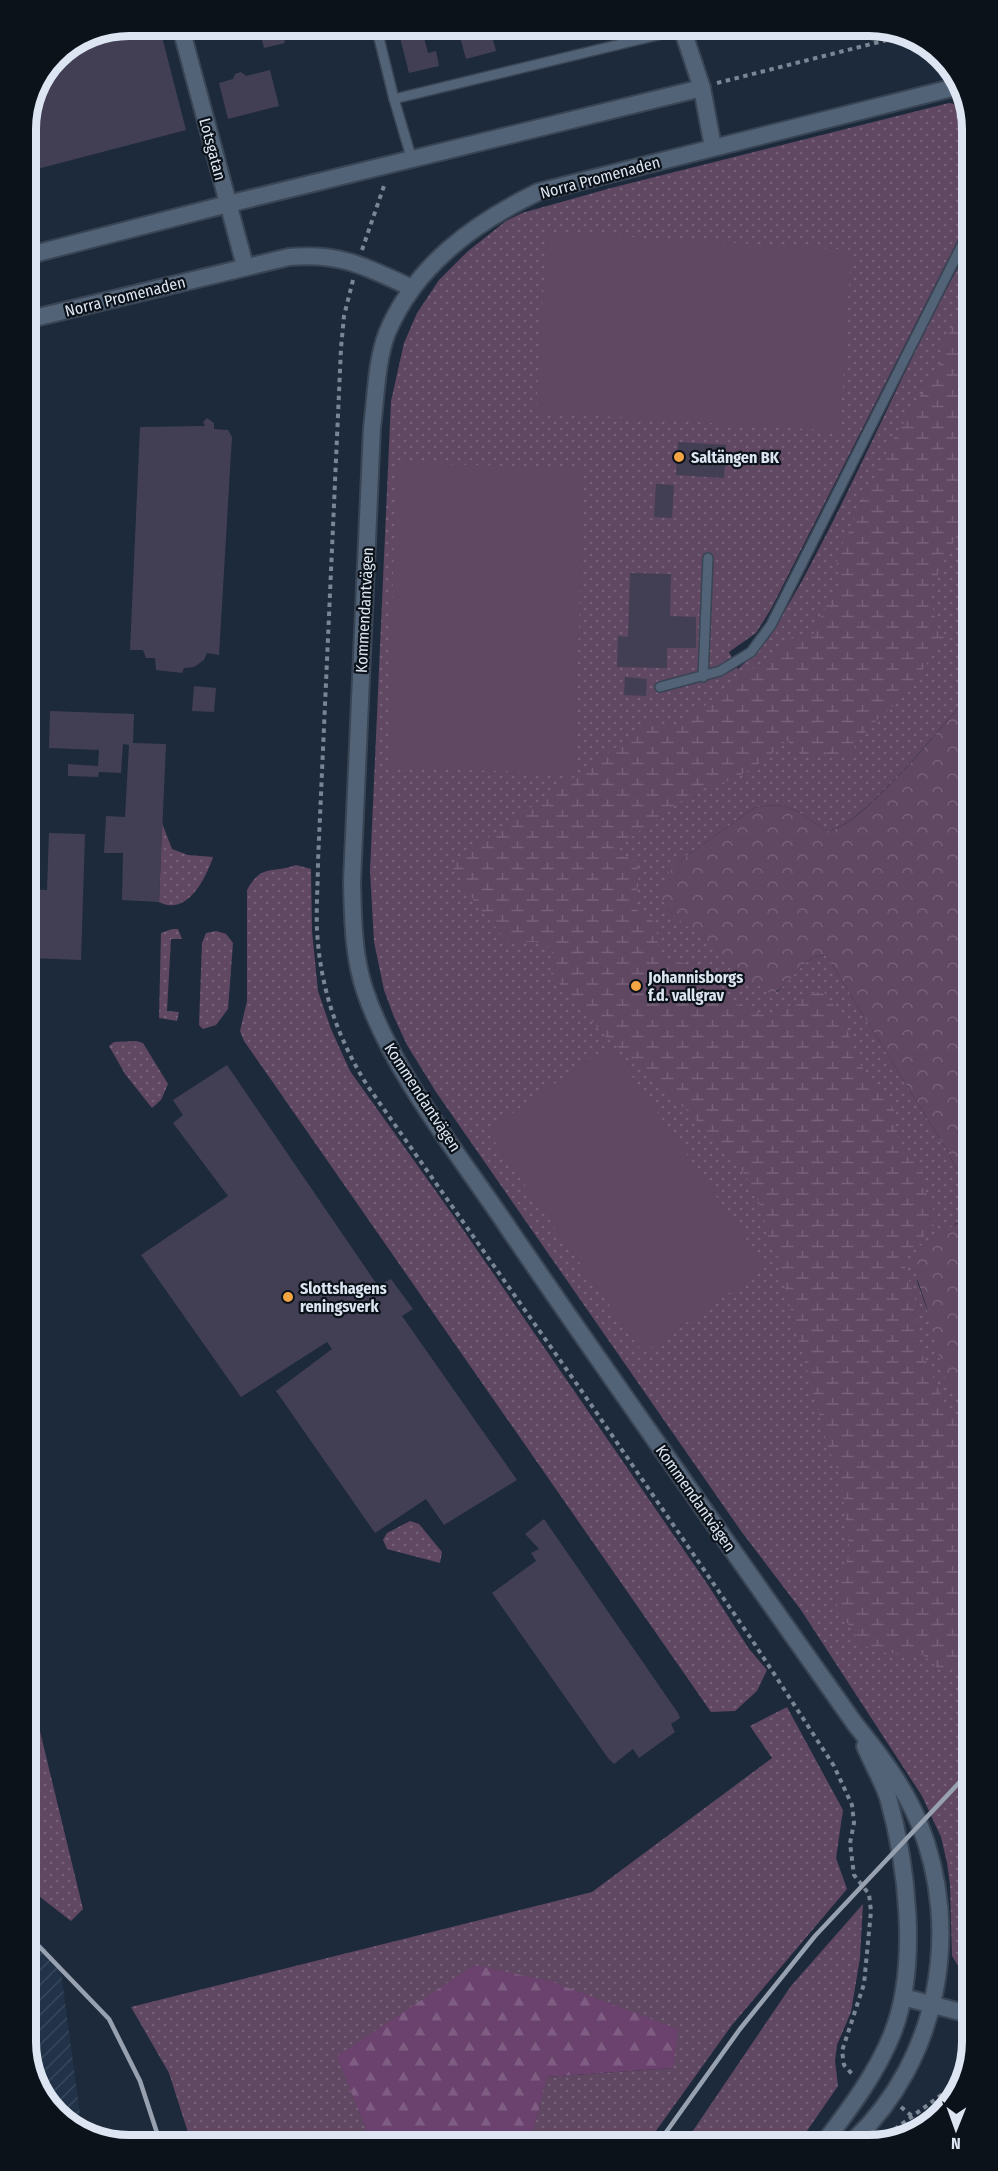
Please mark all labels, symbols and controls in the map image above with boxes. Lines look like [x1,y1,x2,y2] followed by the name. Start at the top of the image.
[195,116,230,182] street label: Lotsgatan
[538,152,662,203] street label: Norra Promenaden
[63,272,187,321] street label: Norra Promenaden
[691,448,780,467] place label: Saltängen BK
[672,450,686,464] marker: Saltängen BK
[352,547,377,673] street label: Kommendantvägen
[647,968,743,1005] place label: Johannisborgs f.d. vallgrav
[629,979,643,993] marker: Johannisborgs f.d. vallgrav
[380,1039,465,1155] street label: Kommendantvägen
[300,1279,387,1316] place label: Slottshagens reningsverk
[281,1290,295,1304] marker: Slottshagens reningsverk
[652,1441,739,1555] street label: Kommendantvägen
[926,2099,986,2159] north arrow
[951,2134,961,2153] text: N

